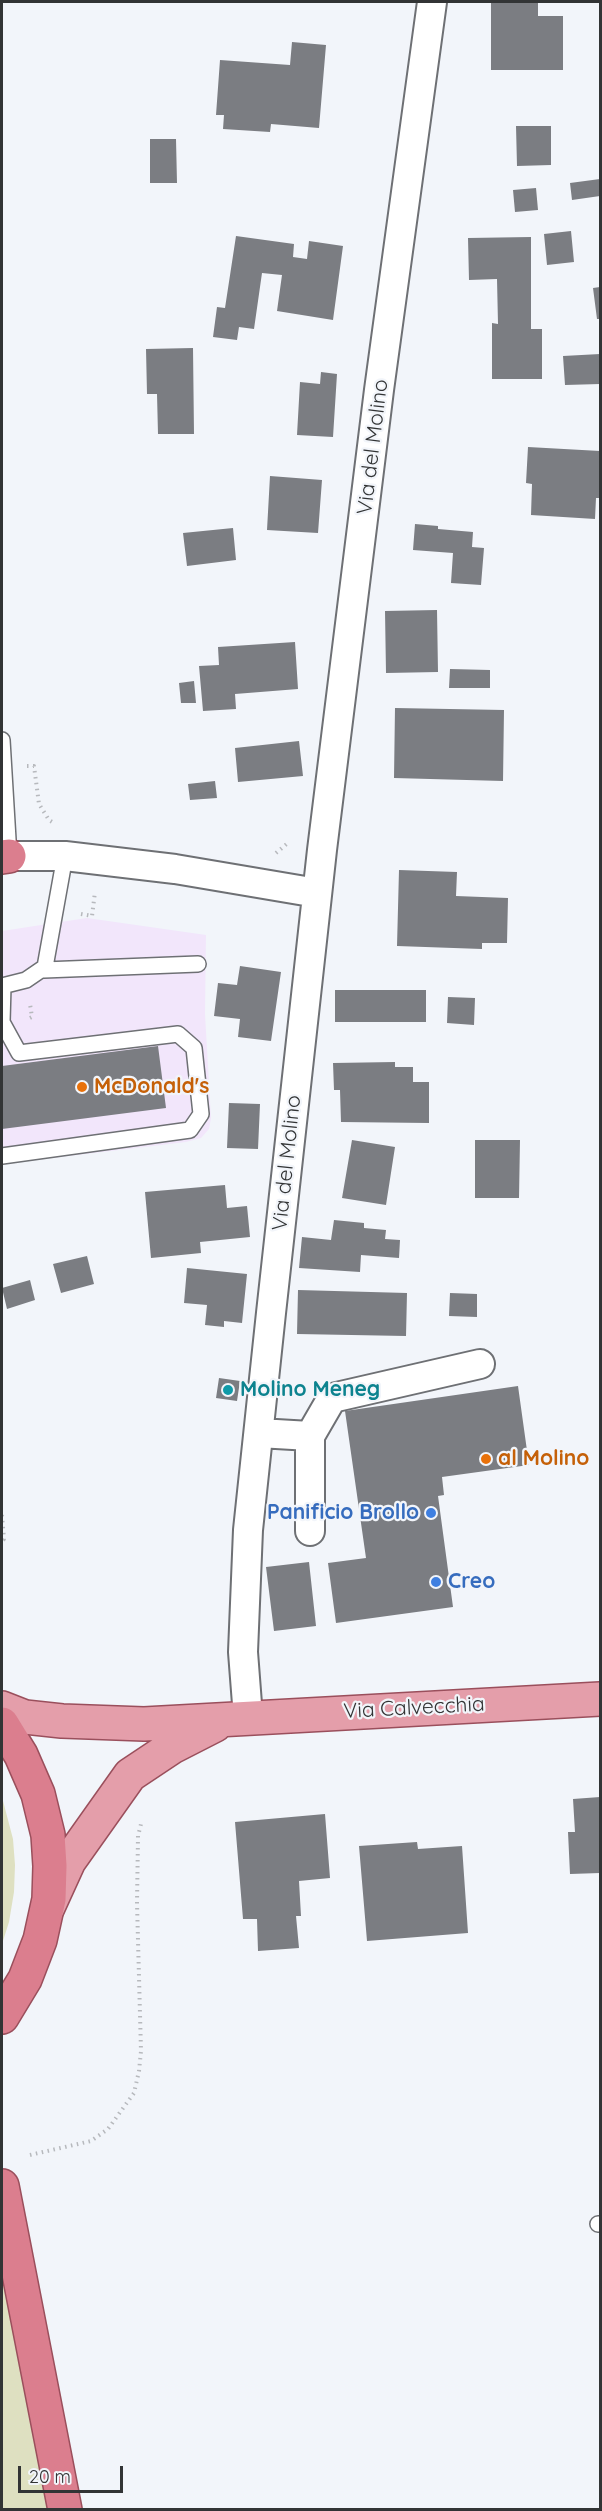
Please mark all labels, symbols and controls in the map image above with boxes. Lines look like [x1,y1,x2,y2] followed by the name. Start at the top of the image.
[352,378,394,516] street label: Via del Molino
[94,1074,209,1100] place label: McDonald's
[75,1080,89,1094] marker: McDonald's
[267,1094,307,1232] street label: Via del Molino
[240,1377,380,1403] place label: Molino Meneg
[221,1383,235,1397] marker: Molino Meneg
[498,1446,589,1472] place label: al Molino
[479,1452,493,1466] marker: al Molino
[267,1500,419,1526] place label: Panificio Brollo
[424,1506,438,1520] marker: Panificio Brollo
[448,1569,495,1595] place label: Creo
[429,1575,443,1589] marker: Creo
[343,1692,485,1724] street label: Via Calvecchia
[21,2454,126,2492] scale bar
[29,2465,71,2488] text: 20 m

